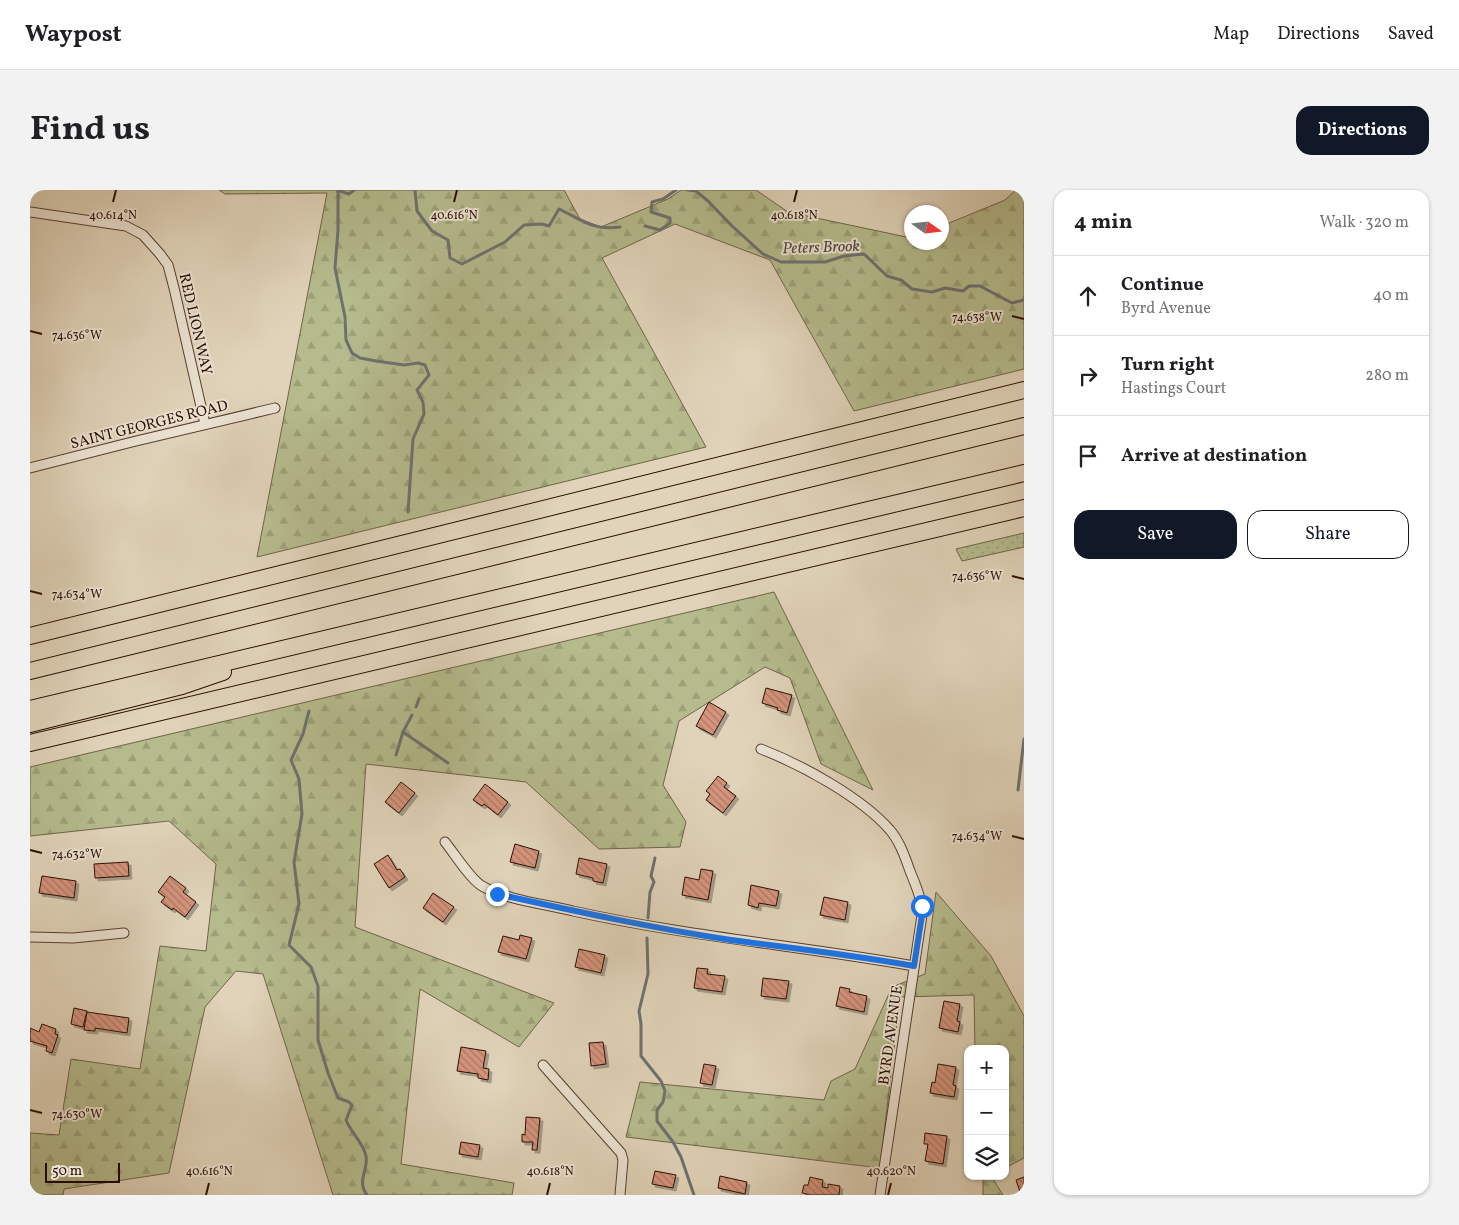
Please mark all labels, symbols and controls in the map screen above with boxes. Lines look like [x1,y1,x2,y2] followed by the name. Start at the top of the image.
[25,18,122,52] text: Waypost
[1213,22,1249,47] text: Map
[1277,22,1360,47] text: Directions
[1388,22,1434,47] text: Saved
[30,106,150,154] text: Find us
[1296,106,1429,155] button: Directions
[904,205,949,250] north arrow
[89,208,137,224] text: 40.614°N
[430,208,478,224] text: 40.616°N
[770,208,818,224] text: 40.618°N
[1074,208,1133,237] text: 4 min
[1319,212,1409,234] text: Walk · 320 m
[782,236,861,260] water label: Peters Brook
[173,271,217,378] street label: RED LION WAY
[1121,272,1204,298] text: Continue
[1074,282,1102,310] icon: ahead
[1373,285,1409,307] text: 40 m
[1121,298,1211,320] text: Byrd Avenue
[952,310,1002,326] text: 74.638°W
[52,328,102,344] text: 74.636°W
[1121,352,1214,378] text: Turn right
[1074,362,1102,390] icon: right
[1365,365,1409,387] text: 280 m
[1121,378,1226,400] text: Hastings Court
[68,396,230,455] street label: SAINT GEORGES ROAD
[1074,442,1102,470] icon: arrive
[1121,443,1307,469] text: Arrive at destination
[1074,510,1237,559] button: Save
[1247,510,1409,559] button: Share
[952,569,1002,585] text: 74.636°W
[52,587,102,603] text: 74.634°W
[952,829,1002,845] text: 74.634°W
[52,847,102,863] text: 74.632°W
[486,883,509,906] route end
[911,895,934,918] route start
[874,984,909,1086] street label: BYRD AVENUE
[964,1045,1009,1180] map controls
[964,1045,1009,1090] button: +
[964,1090,1009,1135] button: −
[52,1107,102,1123] text: 74.630°W
[964,1135,1009,1180] button: layers
[45,1160,120,1183] scale bar
[52,1162,82,1181] text: 50 m
[185,1164,233,1180] text: 40.616°N
[526,1164,574,1180] text: 40.618°N
[866,1164,916,1180] text: 40.620°N

